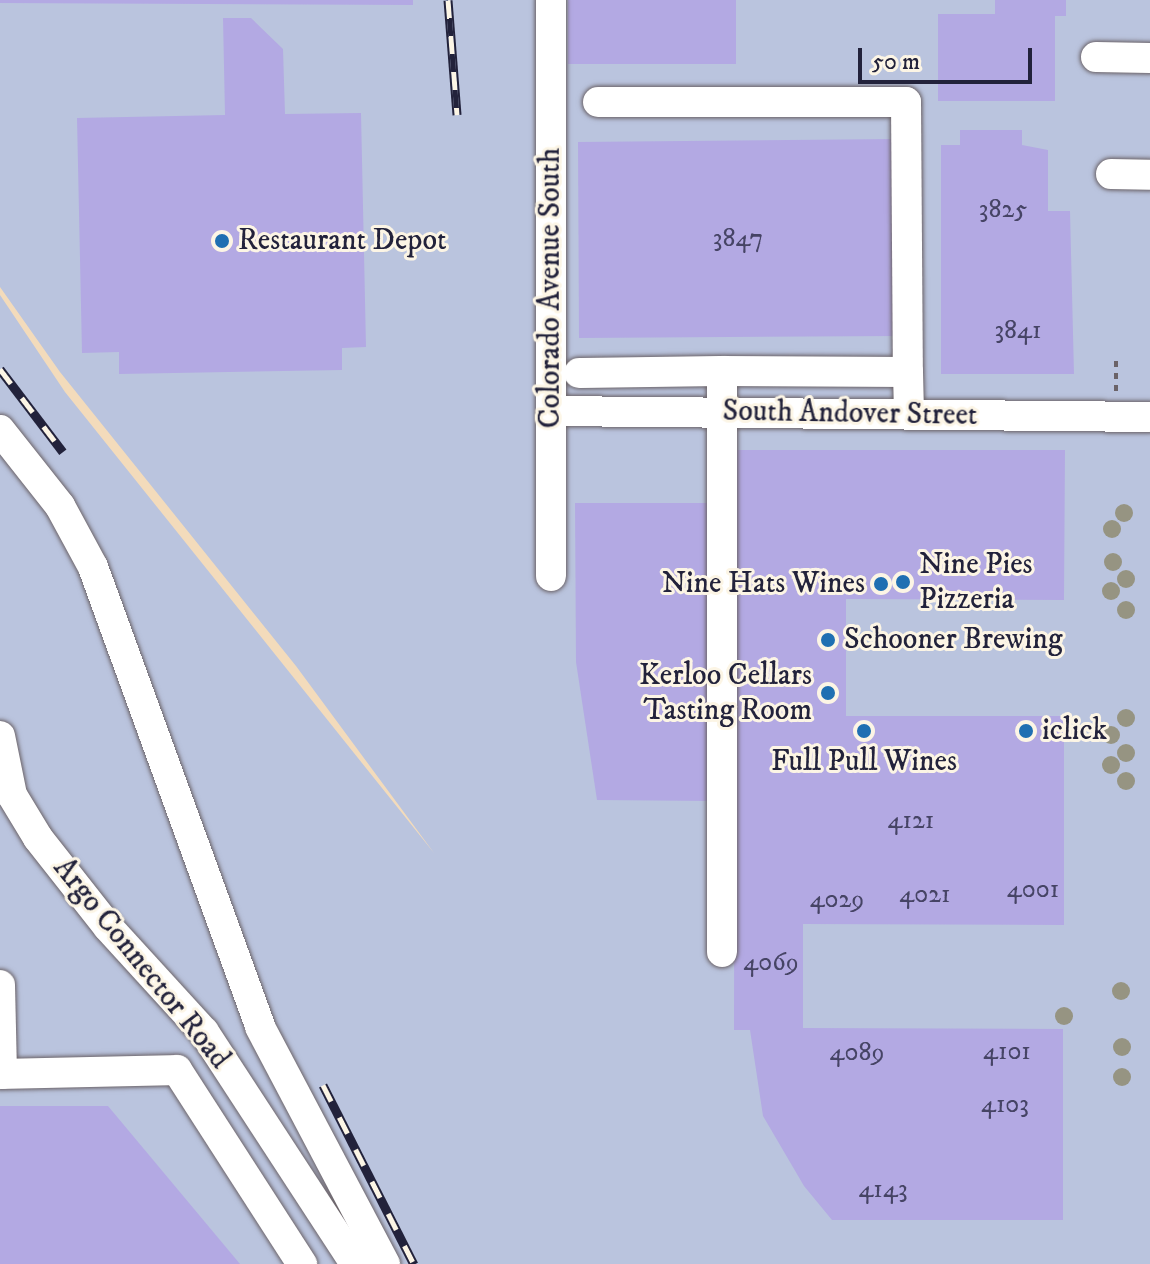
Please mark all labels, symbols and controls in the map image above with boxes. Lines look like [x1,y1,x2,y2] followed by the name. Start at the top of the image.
[862,32,1036,82] scale bar
[872,47,920,77] text: 50 m
[533,148,569,428] street label: Colorado Avenue South
[979,194,1027,226] house number: 3825
[238,223,447,259] place label: Restaurant Depot
[713,223,763,255] house number: 3847
[213,232,231,250] marker: Restaurant Depot
[994,315,1042,347] house number: 3841
[722,394,978,434] street label: South Andover Street
[919,547,1033,618] place label: Nine Pies Pizzeria
[662,566,865,602] place label: Nine Hats Wines
[894,573,912,591] marker: Nine Pies Pizzeria
[872,575,890,593] marker: Nine Hats Wines
[844,622,1063,658] place label: Schooner Brewing
[819,631,837,649] marker: Schooner Brewing
[639,658,812,728] place label: Kerloo Cellars Tasting Room
[819,684,837,702] marker: Kerloo Cellars Tasting Room
[1042,713,1107,749] place label: iclick
[855,722,873,740] marker: Full Pull Wines
[1017,722,1035,740] marker: iclick
[771,744,957,780] place label: Full Pull Wines
[888,805,934,837] house number: 4121
[45,851,237,1077] street label: Argo Connector Road
[1007,874,1059,906] house number: 4001
[899,879,951,911] house number: 4021
[810,884,864,916] house number: 4029
[743,947,799,979] house number: 4069
[983,1036,1031,1068] house number: 4101
[830,1037,884,1069] house number: 4089
[981,1089,1029,1121] house number: 4103
[858,1174,908,1206] house number: 4143

